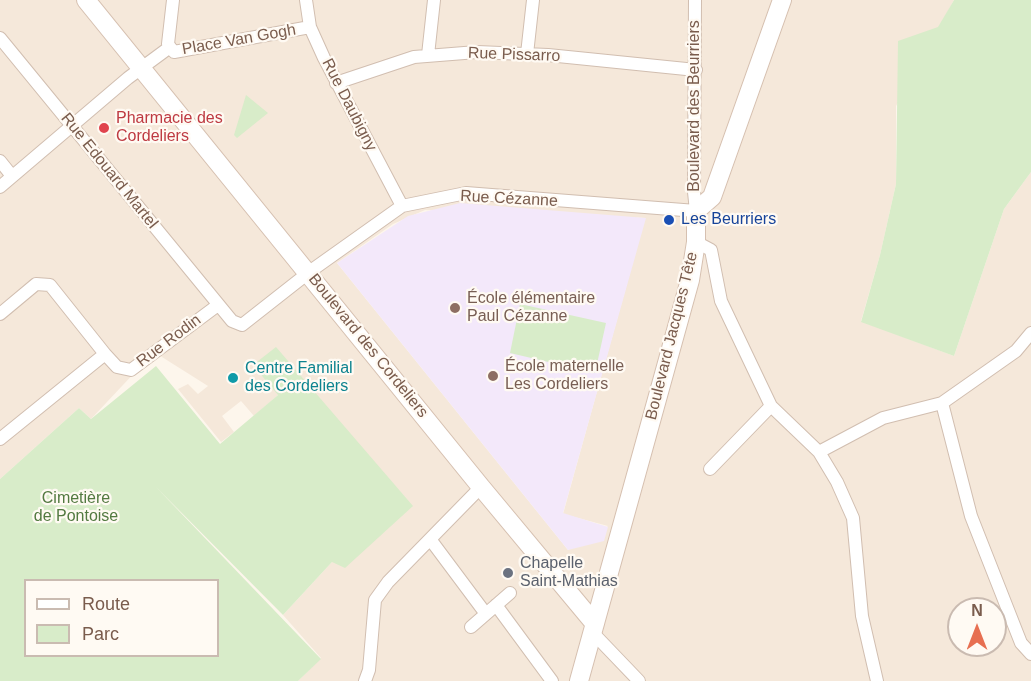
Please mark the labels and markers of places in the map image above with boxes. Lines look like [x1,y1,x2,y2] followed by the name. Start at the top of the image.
[116,109,223,147] place label: Pharmacie des Cordeliers
[97,121,111,135] marker: Pharmacie des Cordeliers
[681,210,776,230] place label: Les Beurriers
[662,213,676,227] marker: Les Beurriers
[467,289,595,327] place label: École élémentaire Paul Cézanne
[448,301,462,315] marker: École élémentaire Paul Cézanne
[505,357,624,395] place label: École maternelle Les Cordeliers
[245,359,353,397] place label: Centre Familial des Cordeliers
[486,369,500,383] marker: École maternelle Les Cordeliers
[226,371,240,385] marker: Centre Familial des Cordeliers
[520,554,618,592] place label: Chapelle Saint-Mathias
[501,566,515,580] marker: Chapelle Saint-Mathias

